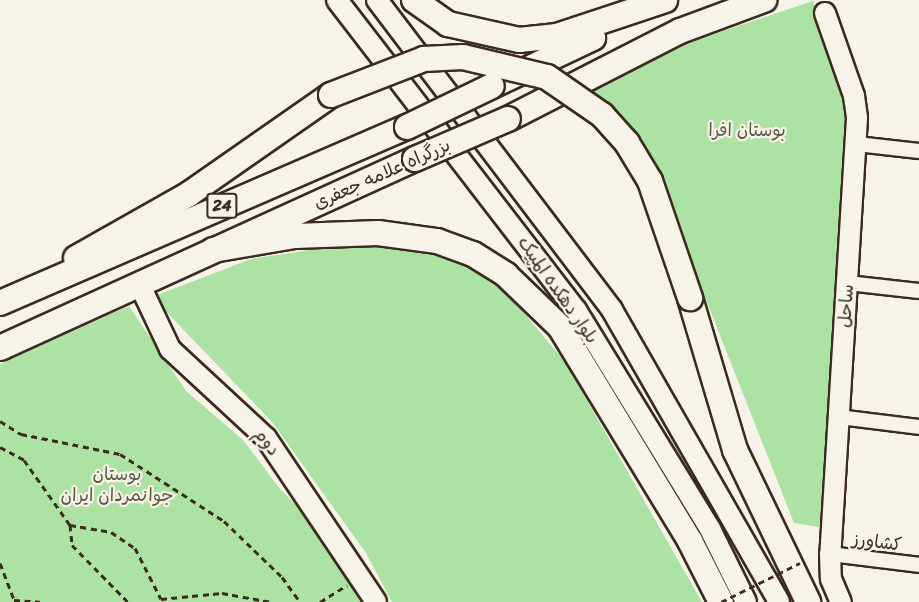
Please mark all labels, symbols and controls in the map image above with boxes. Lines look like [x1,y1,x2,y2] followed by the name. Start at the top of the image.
[708,119,786,141] park label: بوستان افرا
[310,134,454,214] street label: بزرگراه علامه جعفری
[206,193,238,219] road number: 24
[513,232,603,348] street label: بلوار دهکده المپیک
[834,283,858,329] street label: ساحل
[249,424,285,460] street label: دوم
[60,464,174,506] park label: بوستان جوانمردان ایران
[851,528,903,556] street label: کشاورز

